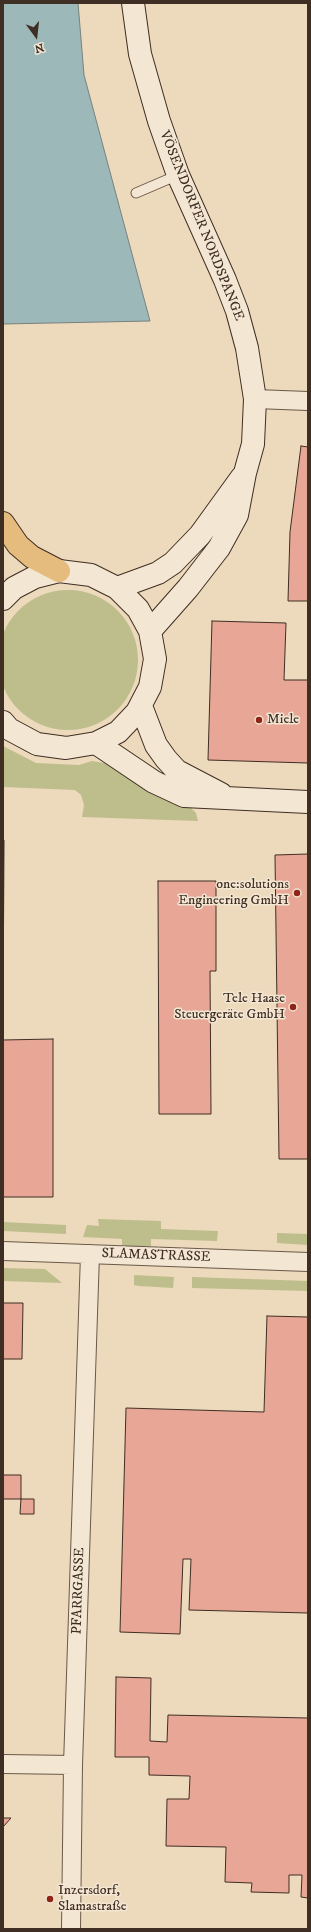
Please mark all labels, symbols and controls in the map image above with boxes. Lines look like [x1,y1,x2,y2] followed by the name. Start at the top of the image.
[16,16,56,56] north arrow
[33,40,45,56] text: N
[155,129,247,323] street label: VÖSENDORFER NORDSPANGE
[267,712,299,728] place label: Miele
[254,715,264,725] marker: Miele
[178,877,289,910] place label: one:solutions Engineering GmbH
[292,888,302,898] marker: one:solutions Engineering GmbH
[174,991,285,1024] place label: Tele Haase Steuergeräte GmbH
[288,1002,298,1012] marker: Tele Haase Steuergeräte GmbH
[101,1246,211,1266] street label: SLAMASTRASSE
[69,1547,89,1635] street label: PFARRGASSE
[58,1883,127,1916] place label: Inzersdorf, Slamastraße
[45,1894,55,1904] marker: Inzersdorf, Slamastraße

